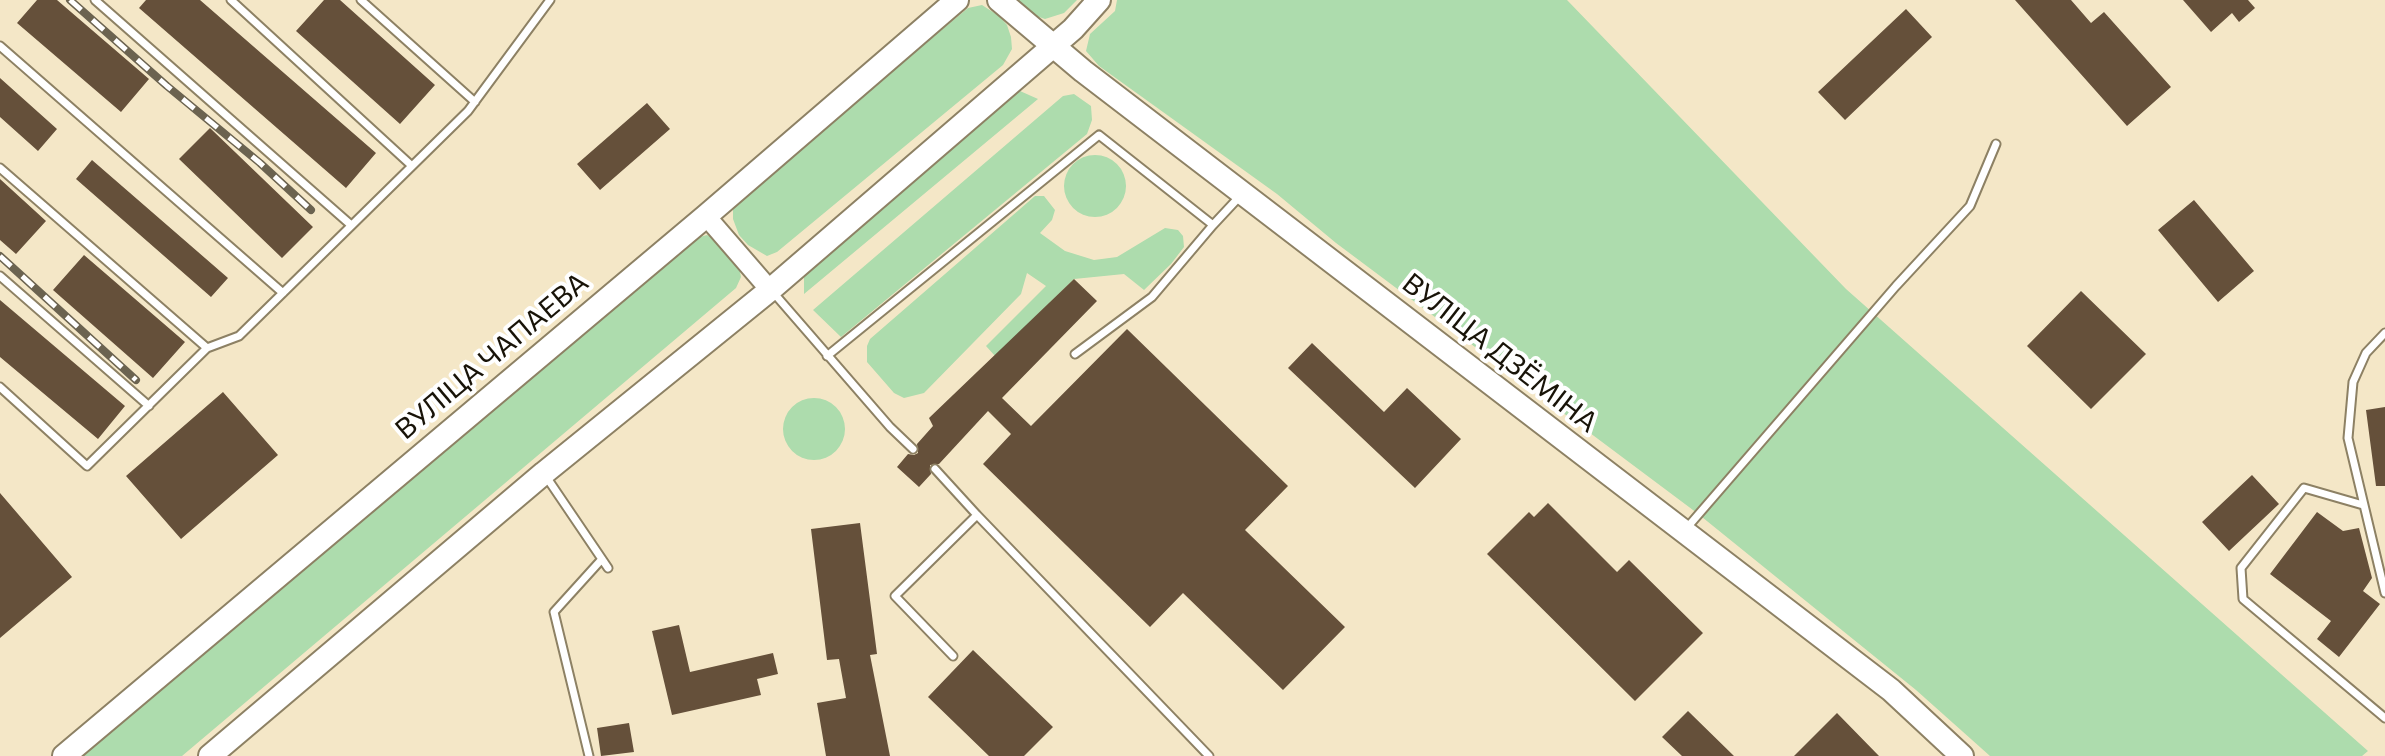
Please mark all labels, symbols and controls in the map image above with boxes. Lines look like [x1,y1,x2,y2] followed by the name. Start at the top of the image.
[389,266,595,446] street label: ВУЛІЦА ЧАПАЕВА
[1396,266,1604,440] street label: ВУЛІЦА ДЗЁМІНА

